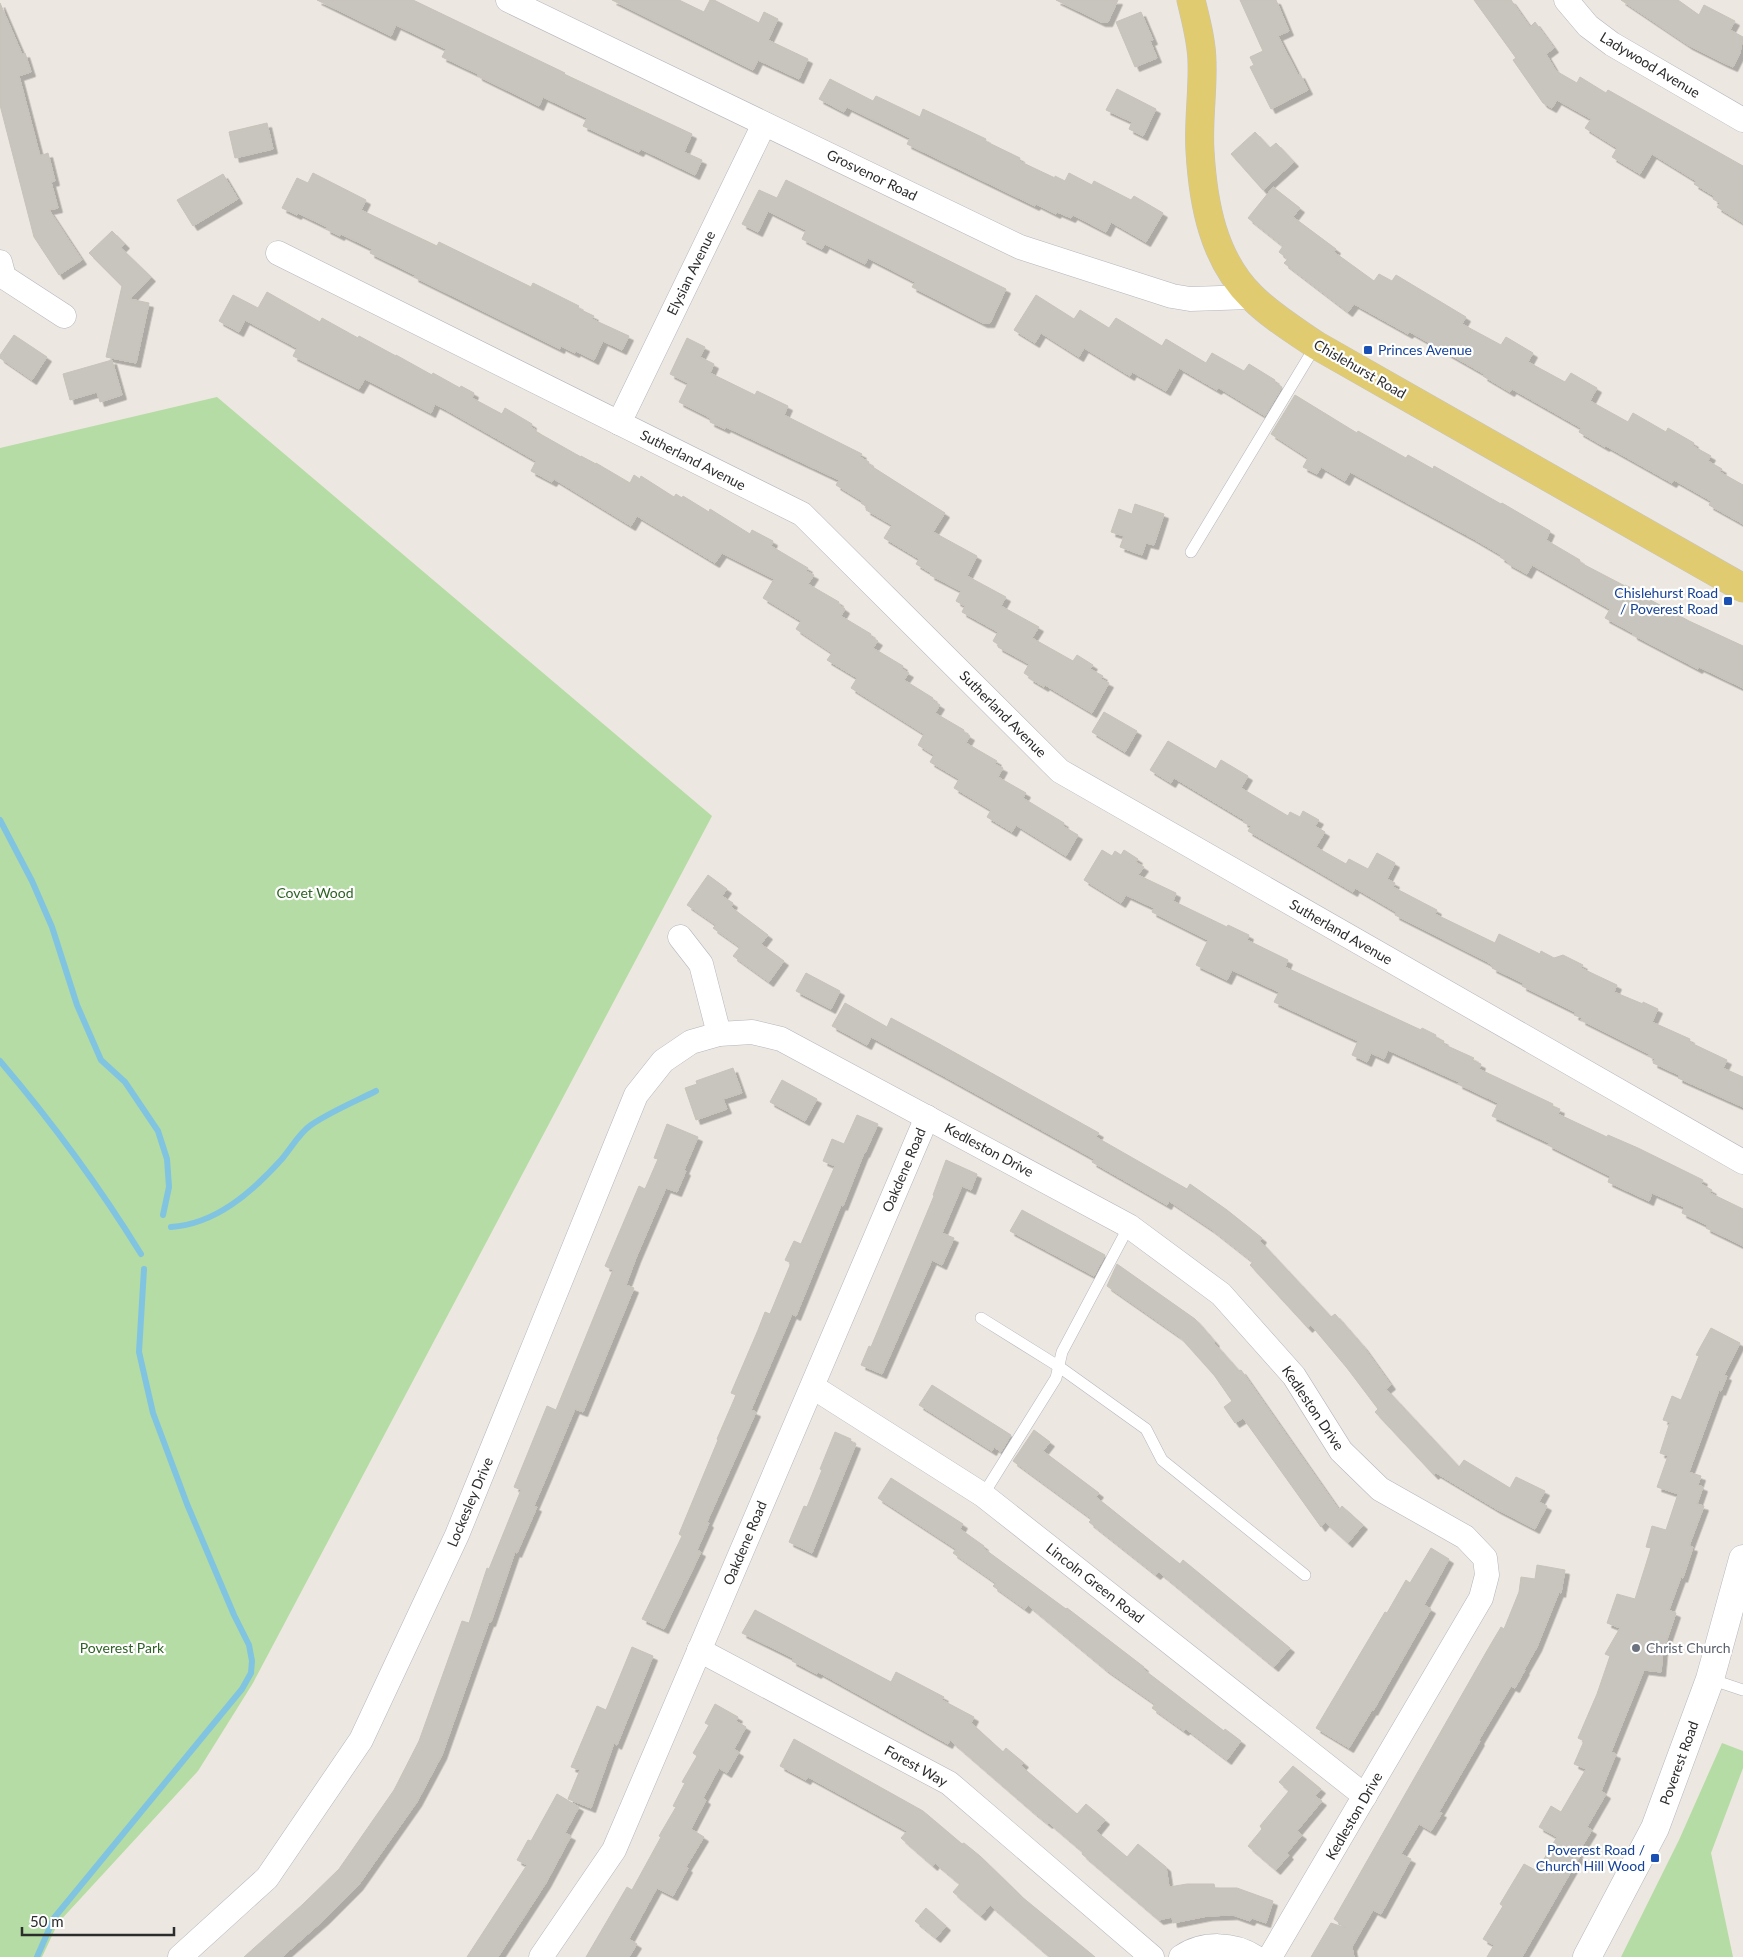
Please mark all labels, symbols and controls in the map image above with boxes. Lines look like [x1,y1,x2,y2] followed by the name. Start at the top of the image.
[1597,28,1703,101] street label: Ladywood Avenue
[824,145,920,204] street label: Grosvenor Road
[663,228,718,318] street label: Elysian Avenue
[1311,335,1409,402] street label: Chislehurst Road
[1378,341,1472,358] place label: Princes Avenue
[1362,344,1374,356] marker: Princes Avenue
[638,426,749,493] street label: Sutherland Avenue
[1614,584,1718,617] place label: Chislehurst Road / Poverest Road
[1722,595,1734,607] marker: Chislehurst Road / Poverest Road
[956,667,1050,761] street label: Sutherland Avenue
[276,884,354,901] park label: Covet Wood
[1287,895,1396,968] street label: Sutherland Avenue
[942,1119,1037,1180] street label: Kedleston Drive
[878,1125,929,1214] street label: Oakdene Road
[1279,1362,1348,1453] street label: Kedleston Drive
[443,1454,496,1549] street label: Lockesley Drive
[719,1498,770,1587] street label: Oakdene Road
[1043,1539,1148,1626] street label: Lincoln Green Road
[80,1639,165,1656] park label: Poverest Park
[1646,1639,1731,1656] place label: Christ Church
[1630,1642,1642,1654] marker: Christ Church
[1655,1719,1702,1807] street label: Poverest Road
[882,1741,951,1790] street label: Forest Way
[1322,1769,1386,1863] street label: Kedleston Drive
[1536,1841,1645,1874] place label: Poverest Road / Church Hill Wood
[1649,1852,1661,1864] marker: Poverest Road / Church Hill Wood
[22,1904,175,1936] scale bar
[30,1912,64,1930] text: 50 m

